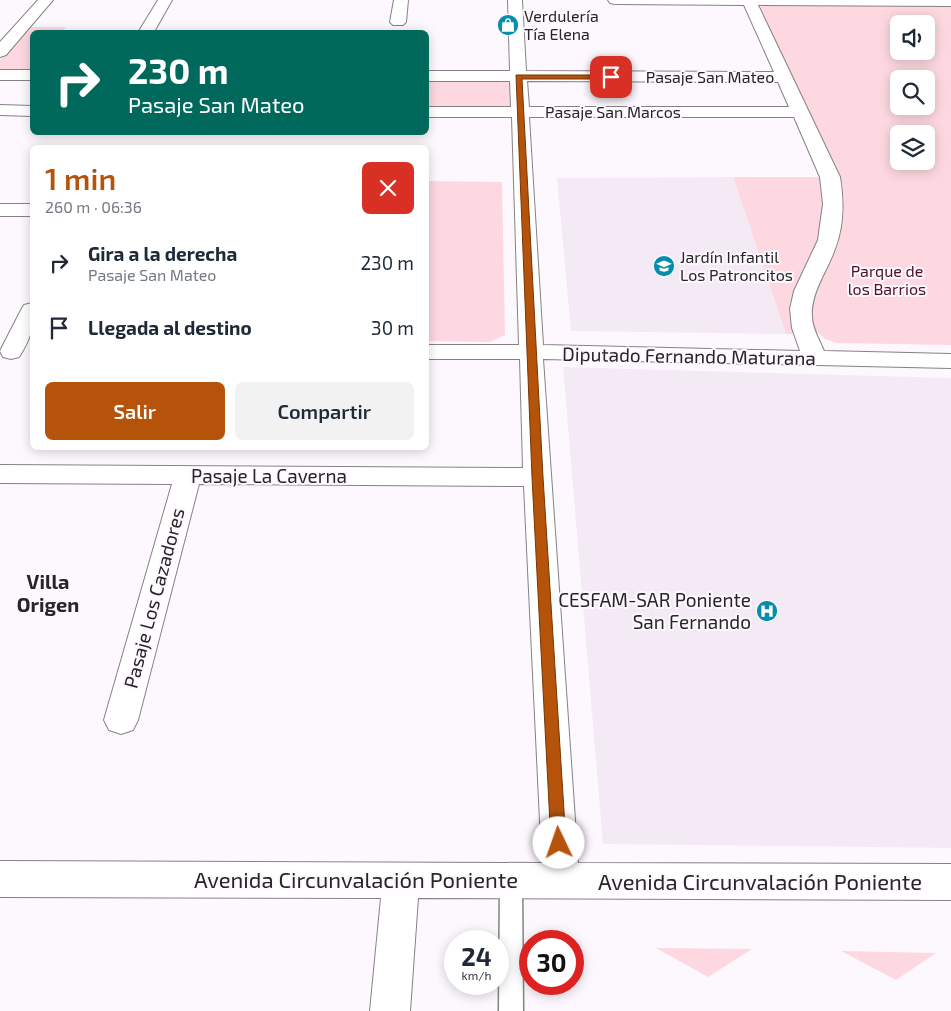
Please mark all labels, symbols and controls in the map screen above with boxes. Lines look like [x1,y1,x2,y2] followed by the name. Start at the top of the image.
[524,6,599,43] place label: Verdulería Tía Elena
[496,13,520,37] shop icon: Verdulería Tía Elena
[890,15,935,170] map controls
[890,15,935,60] button: sound
[128,49,229,91] text: 230 m
[45,50,110,115] icon: right
[590,56,632,98] pin
[597,63,625,91] icon: arrive
[646,67,774,87] street label: Pasaje San Mateo
[890,70,935,115] button: search
[128,91,305,117] text: Pasaje San Mateo
[545,102,681,122] street label: Pasaje San Marcos
[890,125,935,170] button: layers
[45,160,116,196] text: 1 min
[362,162,414,214] button: close
[45,197,142,216] text: 260 m · 06:36
[88,242,237,265] text: Gira a la derecha
[680,247,793,284] place label: Jardín Infantil Los Patroncitos
[45,249,73,277] icon: right
[360,251,414,274] text: 230 m
[652,254,676,278] school or university icon: Jardín Infantil Los Patroncitos
[848,261,926,298] park label: Parque de los Barrios
[88,265,216,284] text: Pasaje San Mateo
[45,314,73,342] icon: arrive
[88,316,252,339] text: Llegada al destino
[371,316,414,339] text: 30 m
[562,342,816,369] street label: Diputado Fernando Maturana
[45,382,225,440] button: Salir
[235,382,414,440] button: Compartir
[191,464,347,487] street label: Pasaje La Caverna
[118,505,189,690] street label: Pasaje Los Cazadores
[17,569,79,616] district label: Villa Origen
[558,588,751,633] place label: CESFAM-SAR Poniente San Fernando
[755,599,779,623] hospital icon: CESFAM-SAR Poniente San Fernando
[532,816,584,868] position arrow
[194,866,518,892] street label: Avenida Circunvalación Poniente
[598,868,922,894] street label: Avenida Circunvalación Poniente
[519,930,584,995] speed limit sign: 30
[461,941,492,971] text: 24
[462,968,491,982] text: km/h

